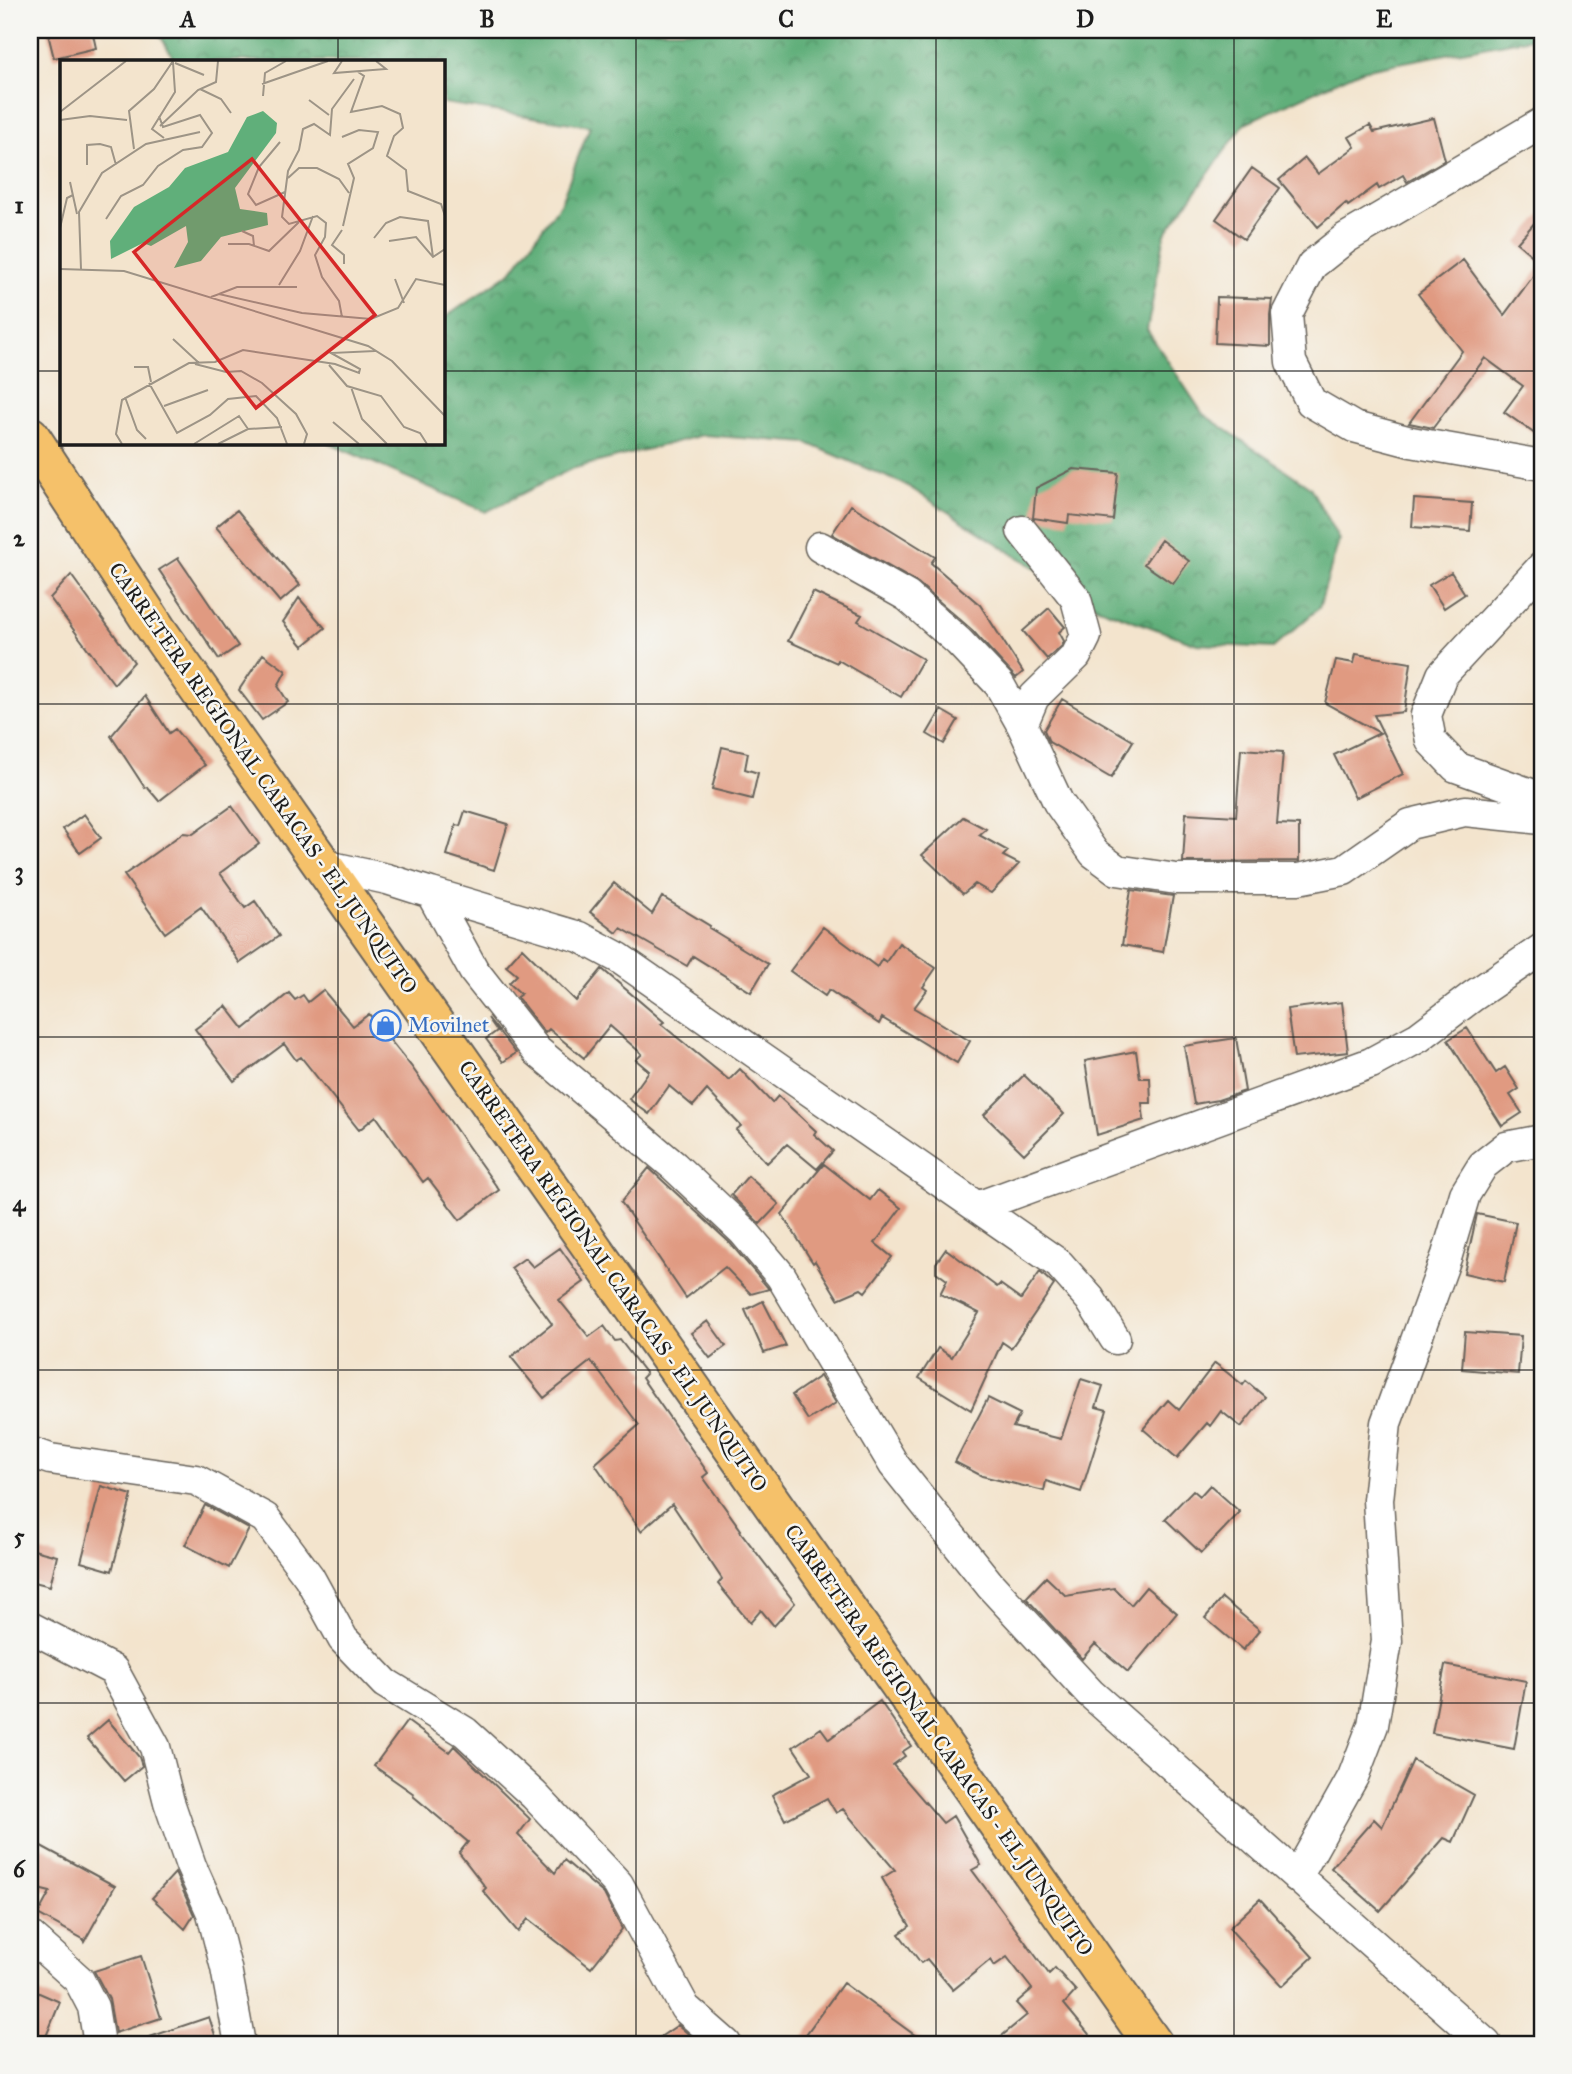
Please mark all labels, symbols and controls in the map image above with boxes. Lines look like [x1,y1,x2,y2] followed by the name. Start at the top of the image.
[178,5,196,33] text: A
[479,5,495,33] text: B
[778,5,794,33] text: C
[1076,5,1094,33] text: D
[1376,5,1393,33] text: E
[60,60,444,444] inset map
[14,191,24,219] text: 1
[13,524,25,552] text: 2
[103,557,423,999] street label: CARRETERA REGIONAL CARACAS - EL JUNQUITO
[14,857,24,886] text: 3
[368,1008,402,1042] shop icon: Movilnet
[408,1012,490,1038] place label: Movilnet
[453,1055,773,1497] street label: CARRETERA REGIONAL CARACAS - EL JUNQUITO
[13,1189,27,1217] text: 4
[779,1519,1099,1961] street label: CARRETERA REGIONAL CARACAS - EL JUNQUITO
[14,1522,25,1550] text: 5
[13,1855,26,1883] text: 6

